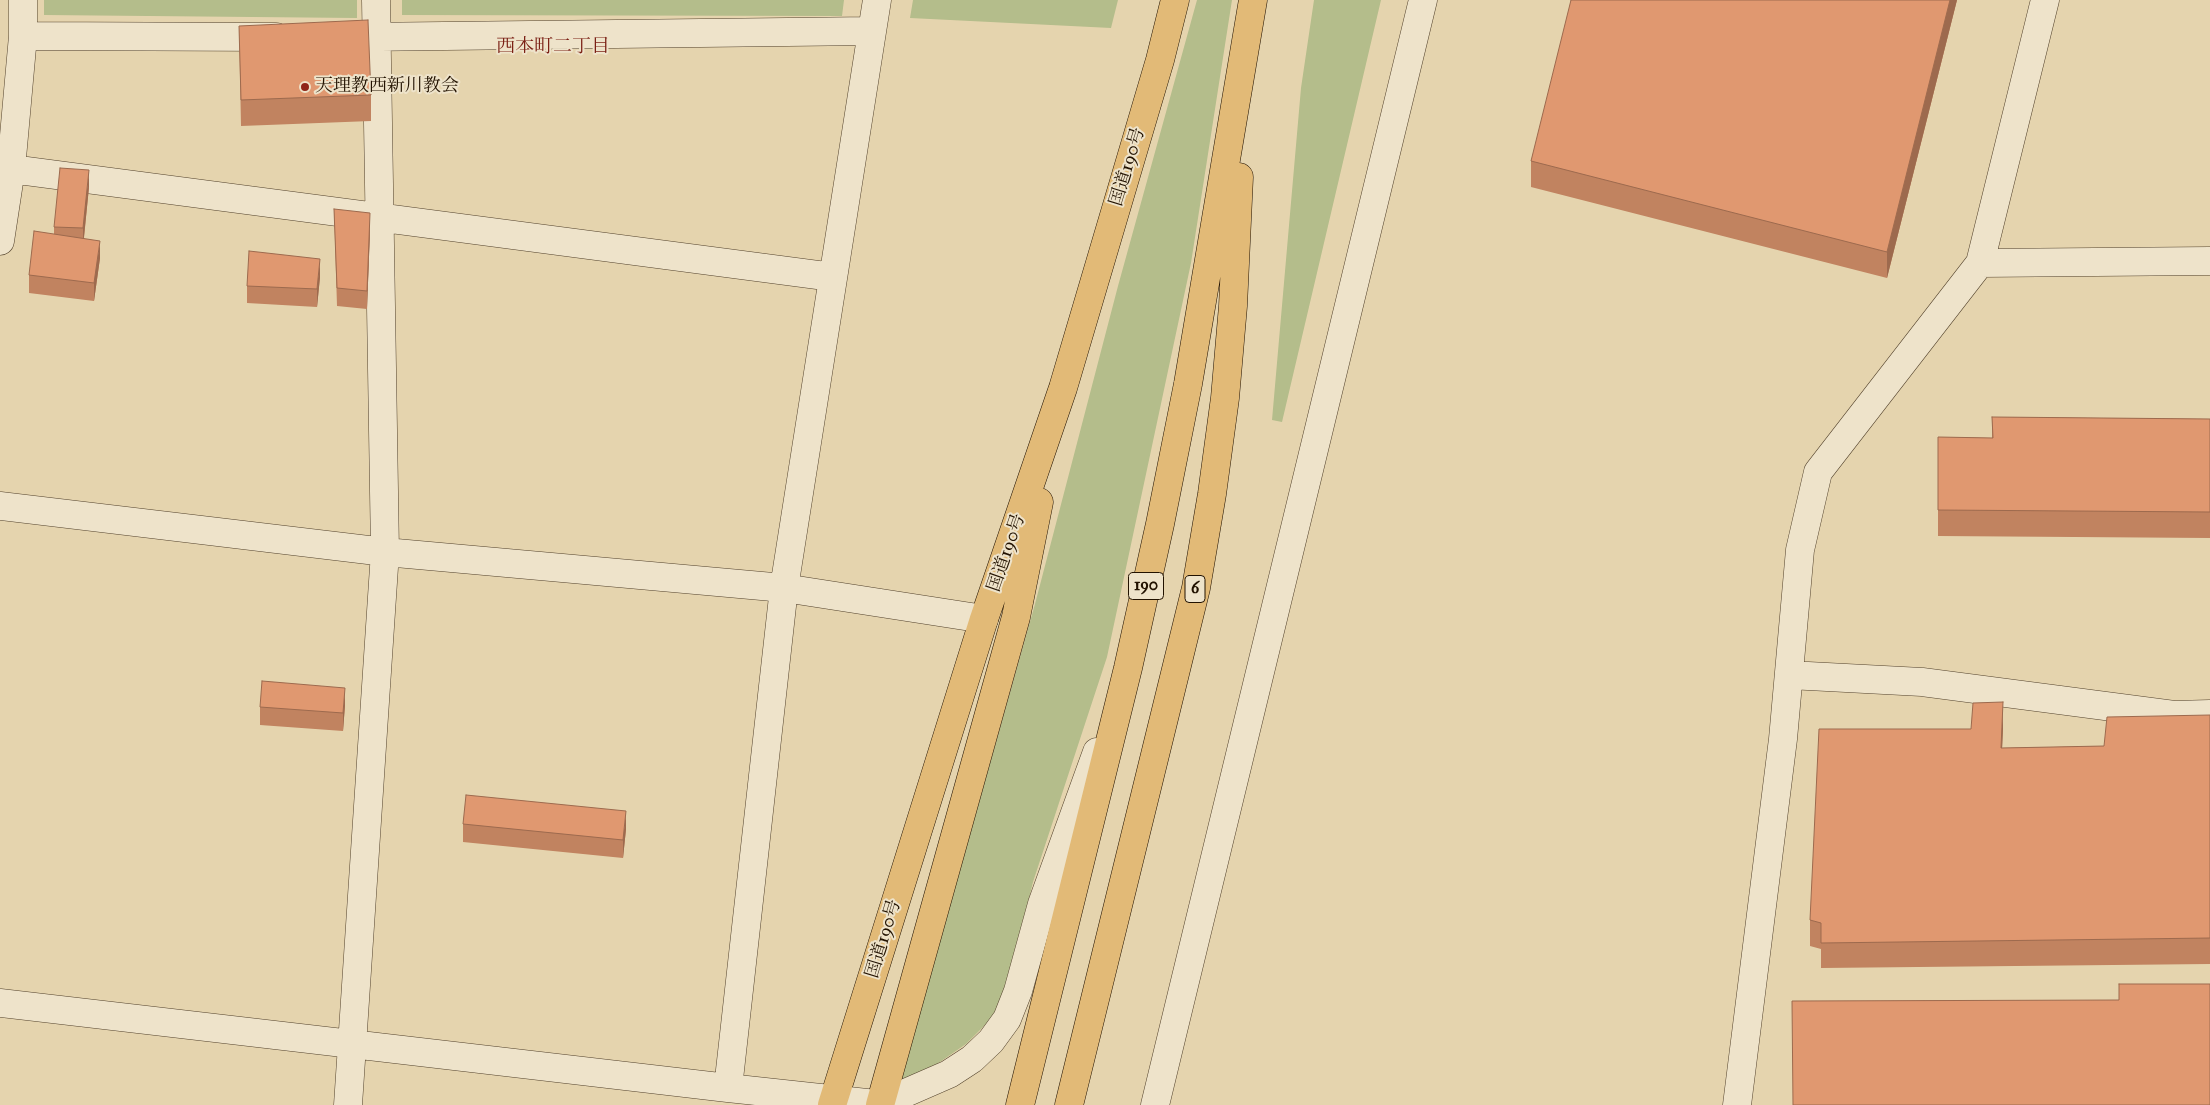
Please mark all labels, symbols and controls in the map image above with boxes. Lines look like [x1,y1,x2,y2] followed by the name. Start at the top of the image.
[496,36,610,58] district label: 西本町二丁目
[315,76,459,98] place label: 天理教西新川教会
[299,81,311,93] marker: 天理教西新川教会
[1106,125,1150,209] street label: 国道190号
[984,511,1030,595] street label: 国道190号
[1128,572,1164,600] road number: 190
[1185,576,1205,602] road number: 6
[862,897,906,981] street label: 国道190号

